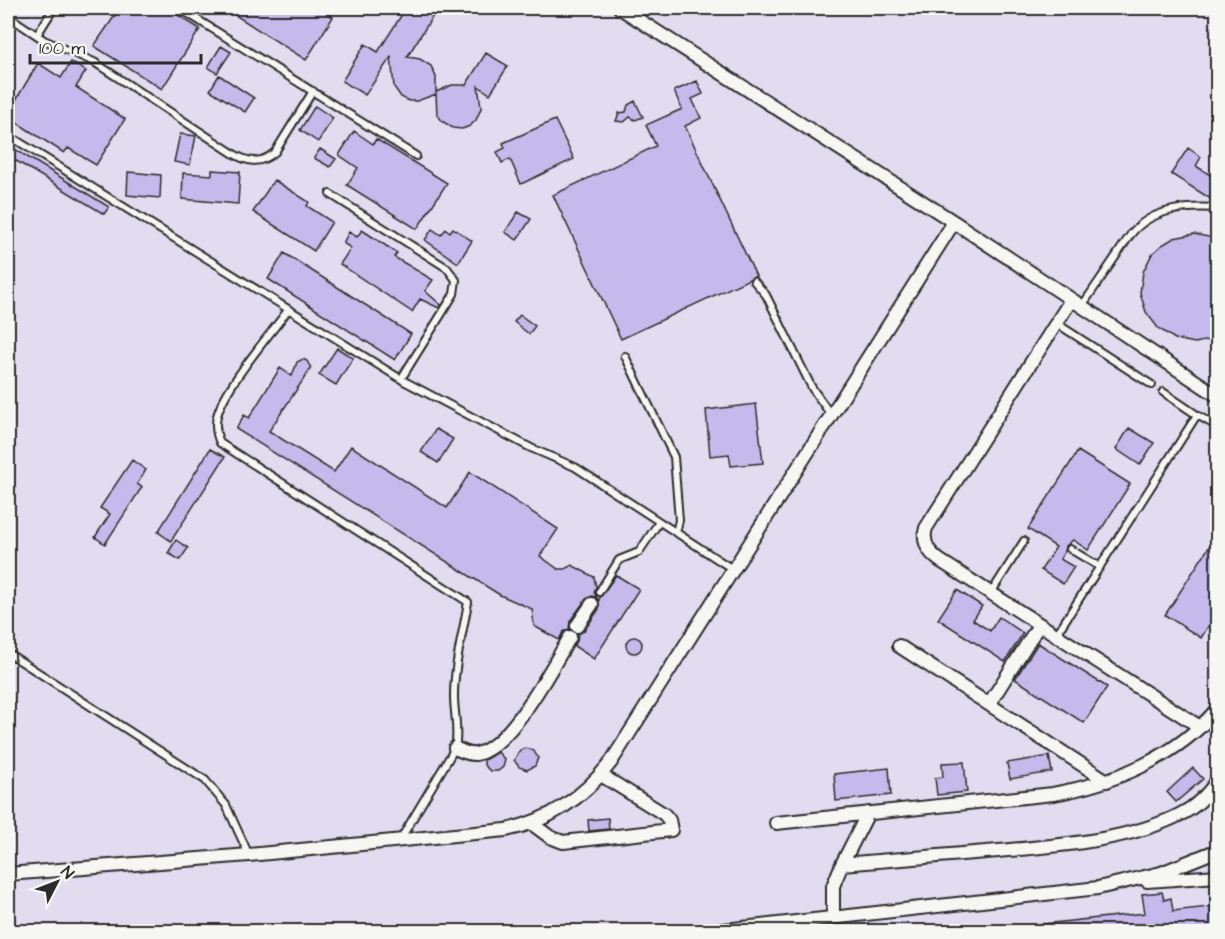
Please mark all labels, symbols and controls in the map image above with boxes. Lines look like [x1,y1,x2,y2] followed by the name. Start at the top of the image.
[30,27,201,65] scale bar
[39,36,85,61] text: 100 m
[27,852,87,912] north arrow
[56,862,79,884] text: N

